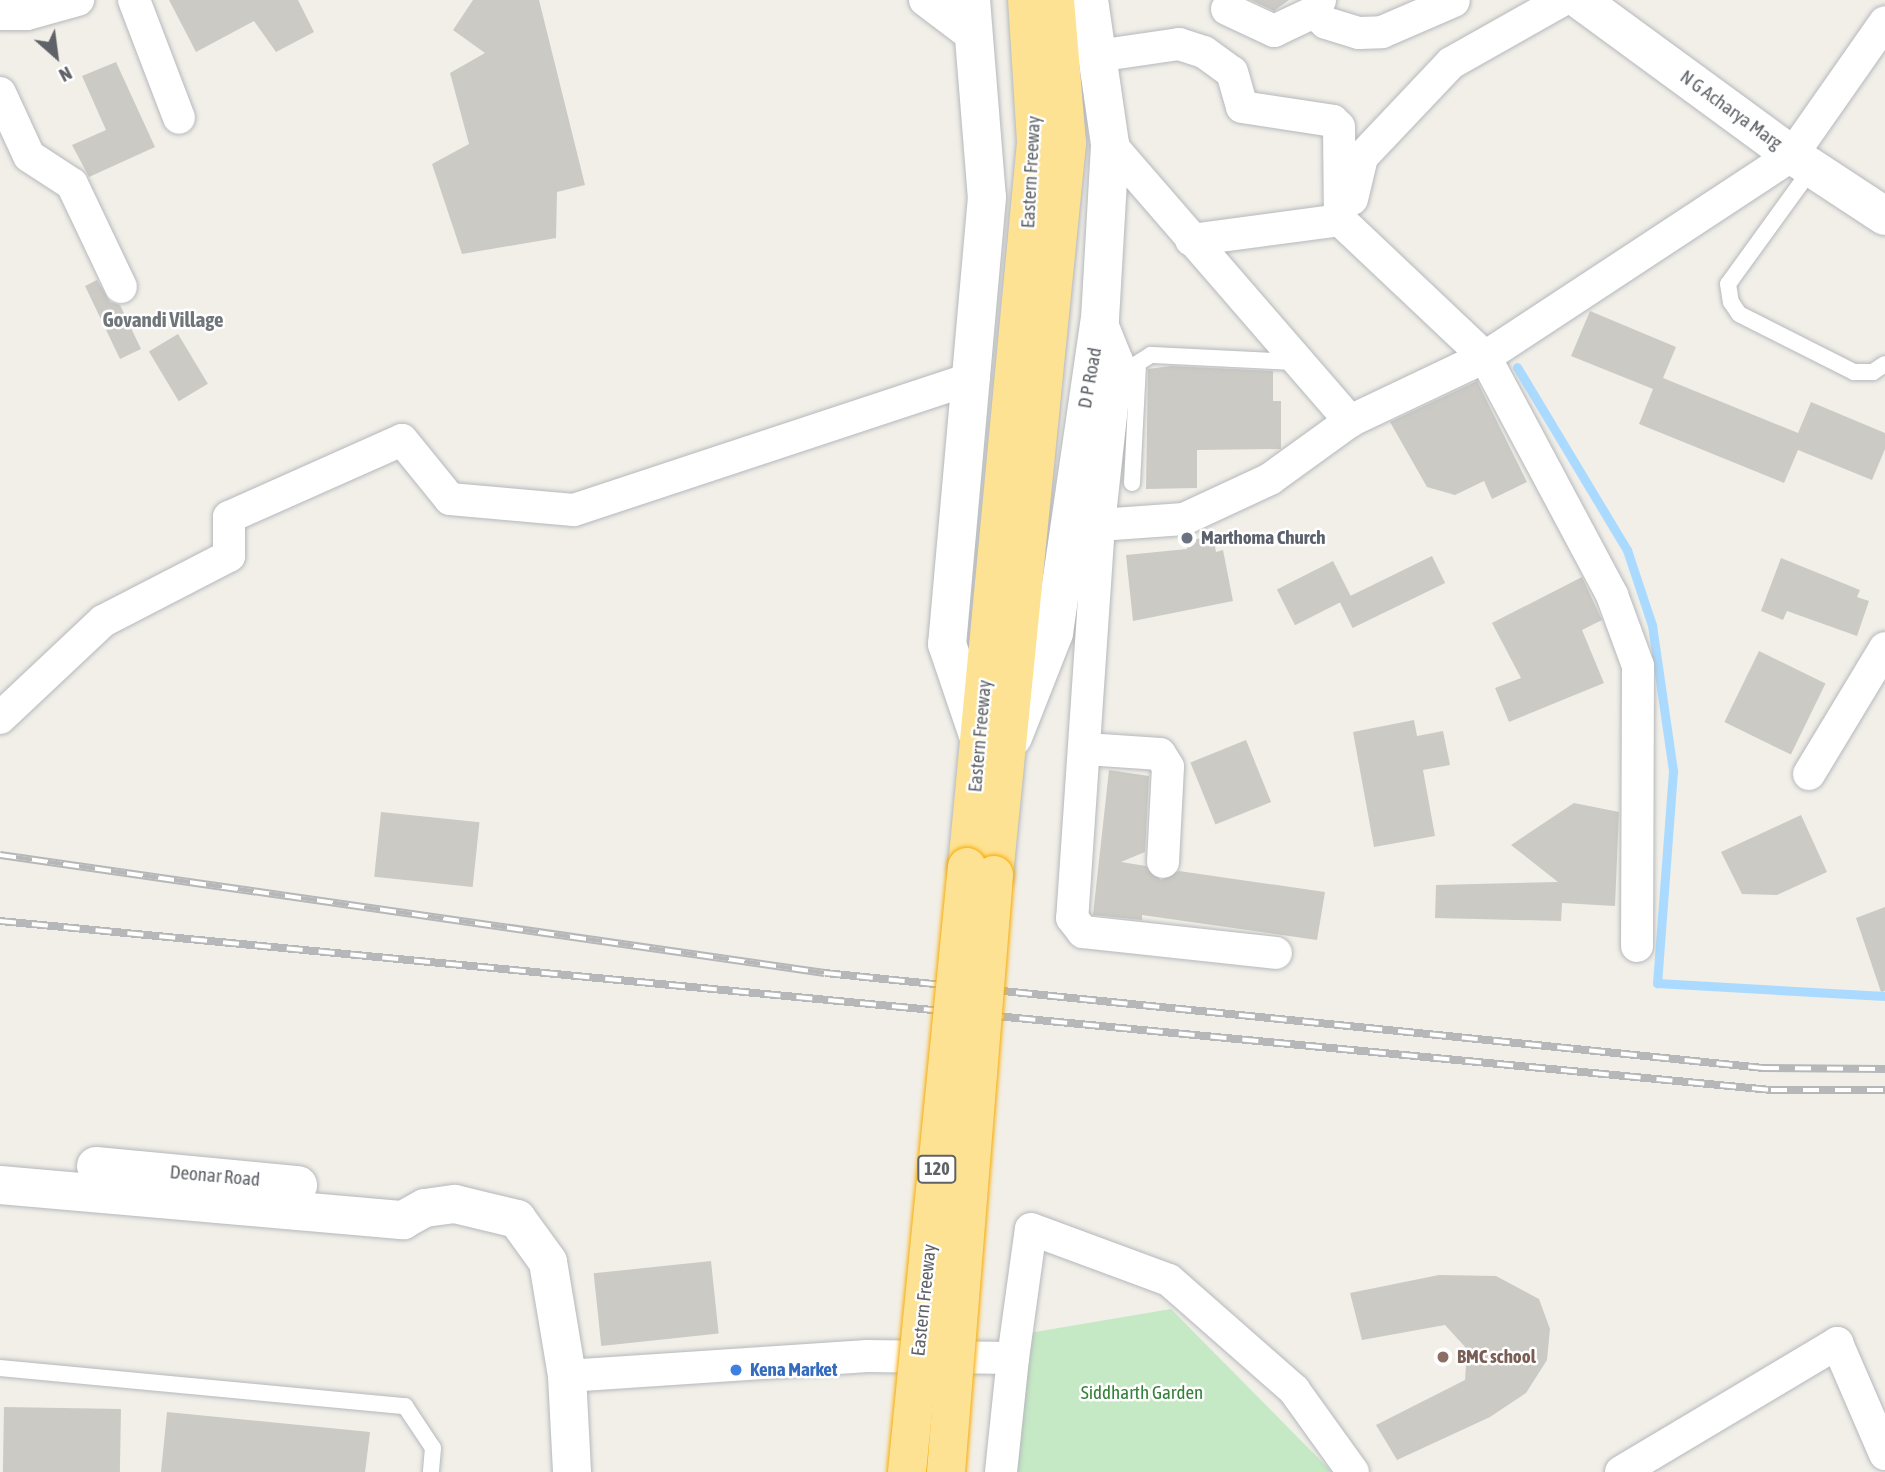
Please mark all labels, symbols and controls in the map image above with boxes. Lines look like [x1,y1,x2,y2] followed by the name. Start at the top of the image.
[21,21,91,91] north arrow
[56,62,76,87] text: N
[1676,65,1786,155] street label: N G Acharya Marg
[1017,115,1045,229] street label: Eastern Freeway
[102,306,224,332] district label: Govandi Village
[1073,346,1107,410] street label: D P Road
[1201,527,1326,549] place label: Marthoma Church
[1179,530,1195,546] marker: Marthoma Church
[964,679,996,793] street label: Eastern Freeway
[916,1154,958,1184] road number: 120
[169,1161,261,1191] street label: Deonar Road
[907,1243,941,1357] street label: Eastern Freeway
[1457,1346,1536,1368] place label: BMC school
[1435,1349,1451,1365] marker: BMC school
[750,1359,837,1381] place label: Kena Market
[728,1362,744,1378] marker: Kena Market
[1081,1382,1203,1404] park label: Siddharth Garden

